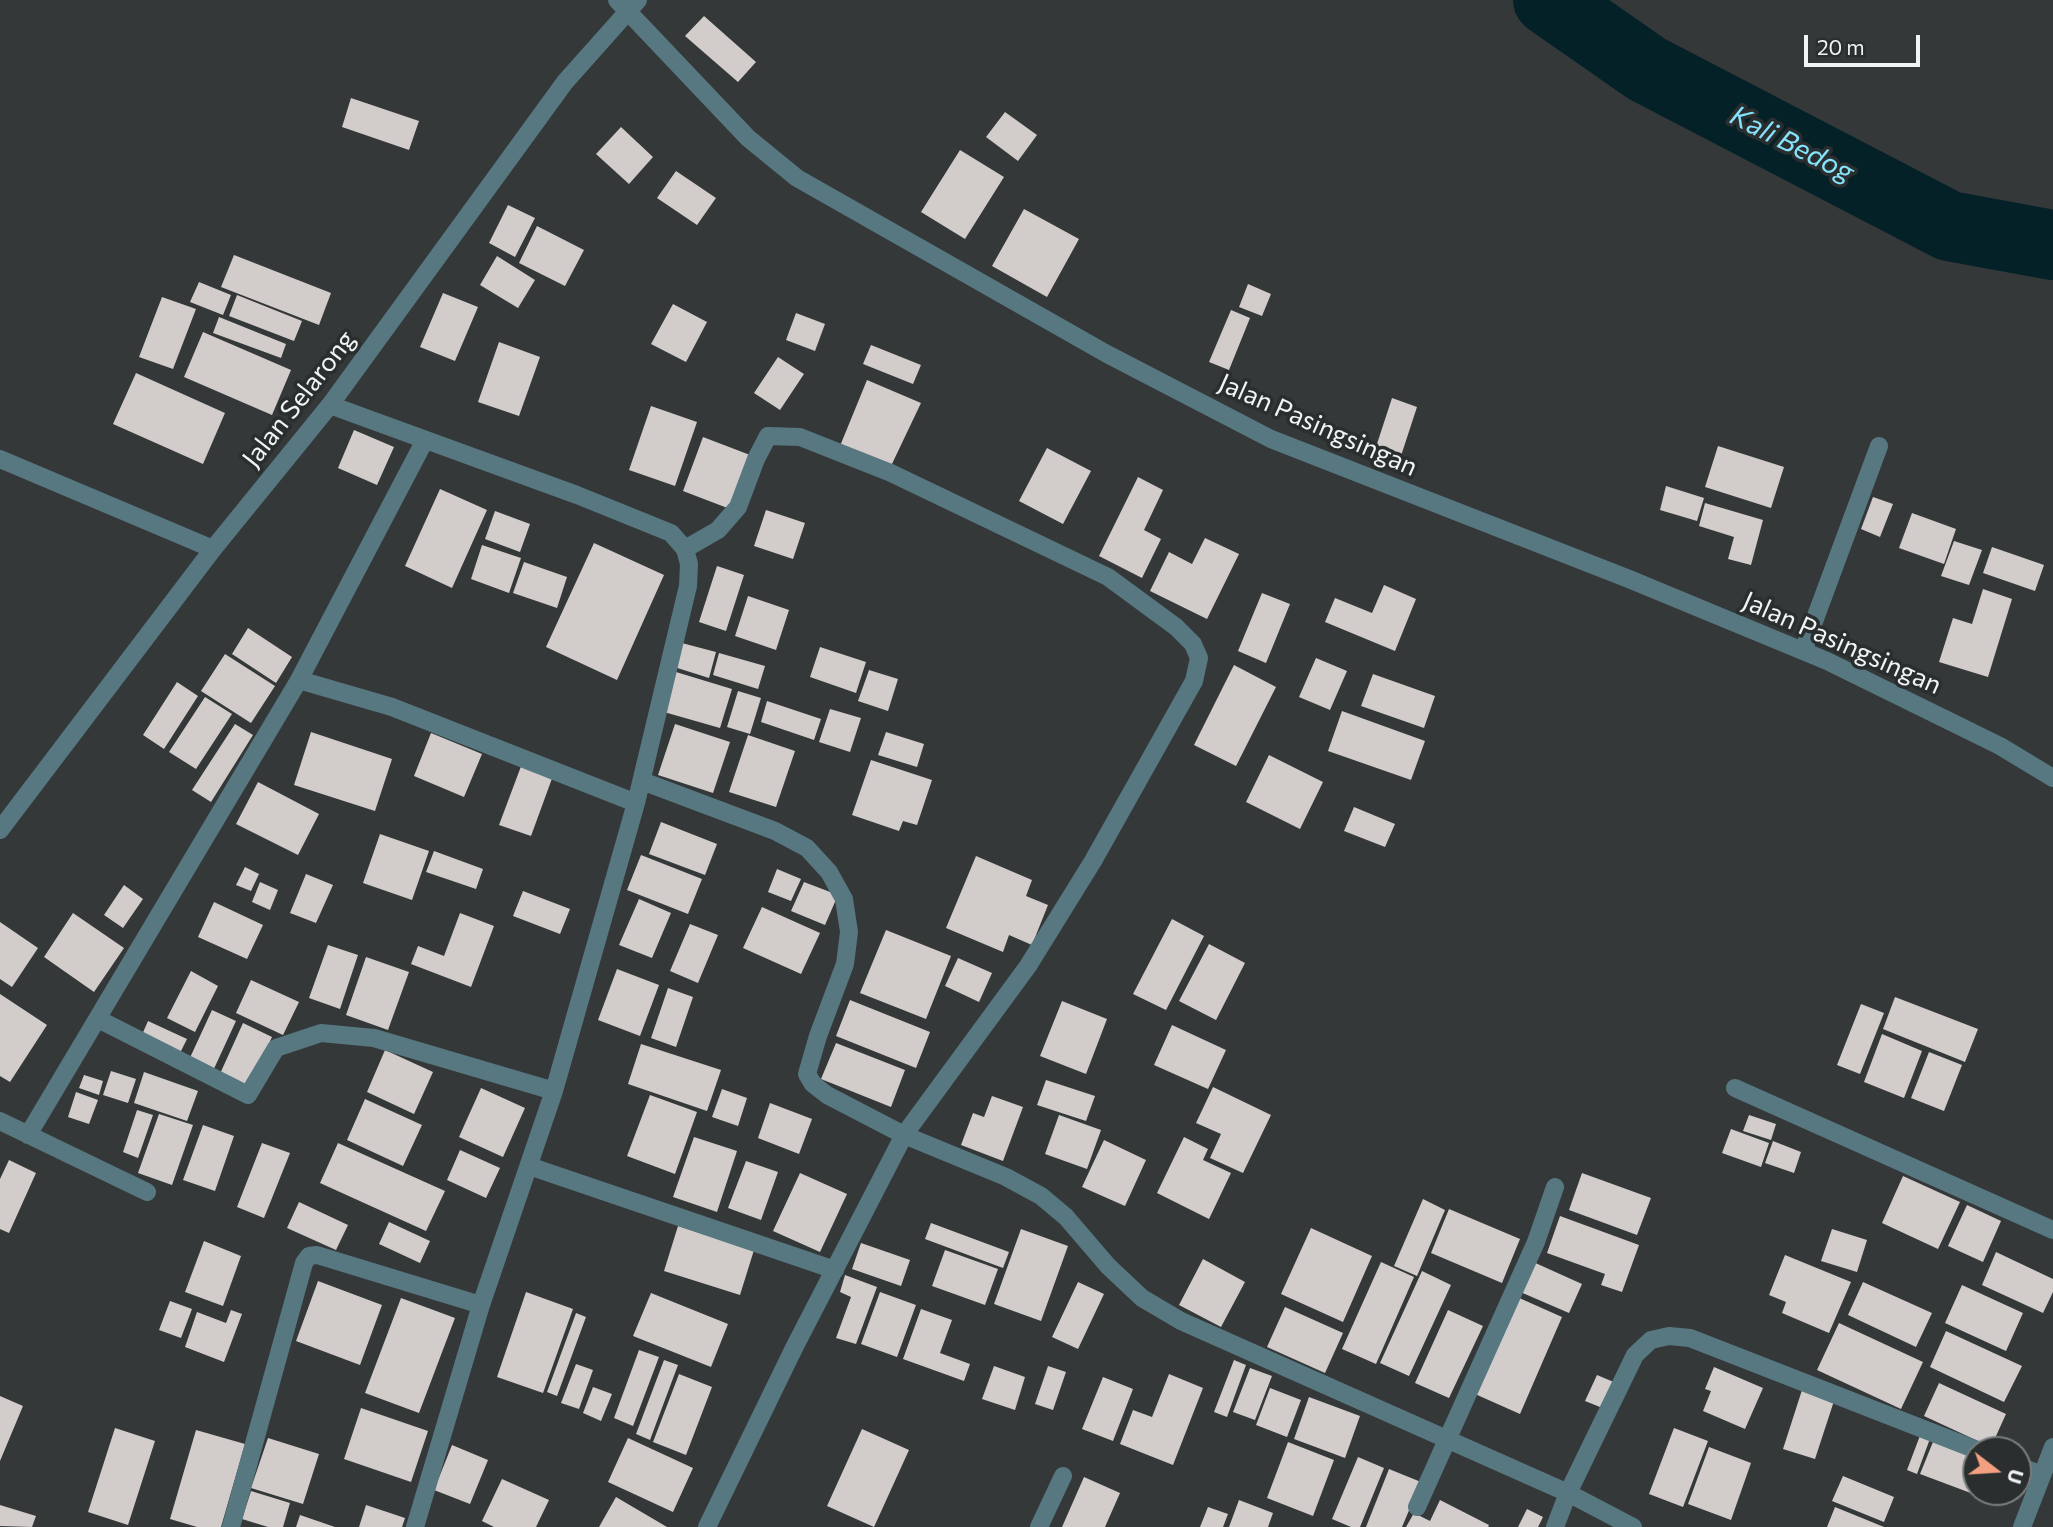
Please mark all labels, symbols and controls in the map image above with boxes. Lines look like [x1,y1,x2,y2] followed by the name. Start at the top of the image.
[1808,21,1924,65] scale bar
[1817,34,1865,59] text: 20 m
[1725,99,1859,189] water label: Kali Bedog
[236,324,362,474] street label: Jalan Selarong
[1214,367,1422,483] street label: Jalan Pasingsingan
[1738,585,1946,701] street label: Jalan Pasingsingan
[1962,1436,2032,1506] north arrow
[2003,1467,2029,1487] text: U

